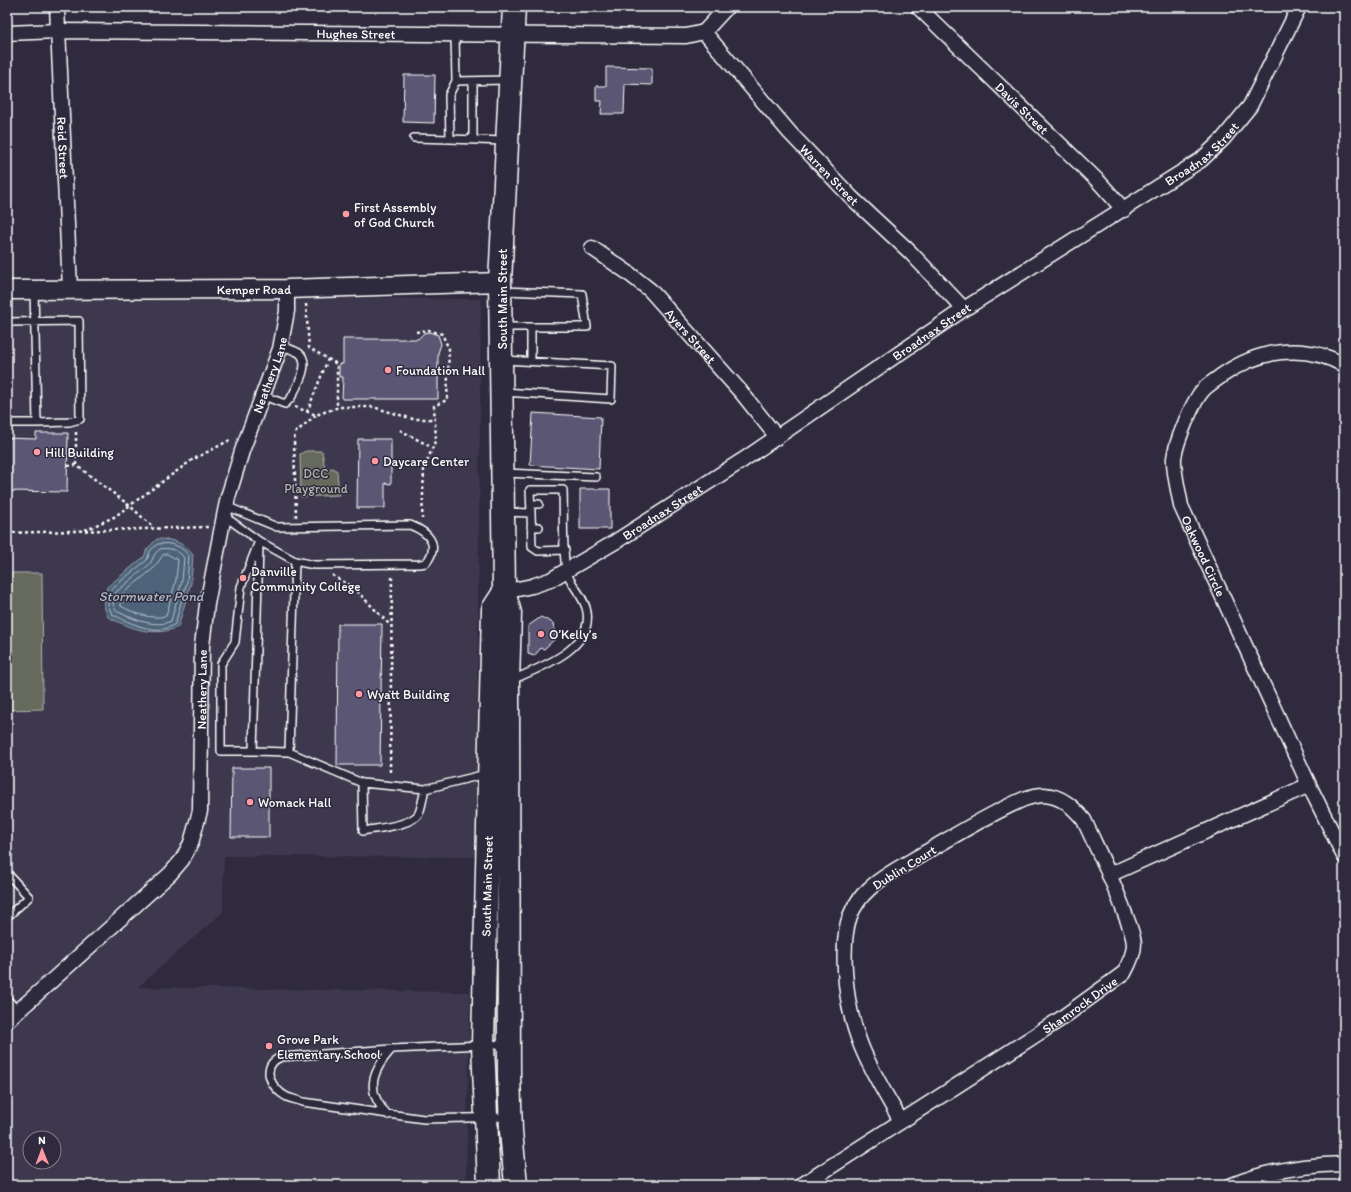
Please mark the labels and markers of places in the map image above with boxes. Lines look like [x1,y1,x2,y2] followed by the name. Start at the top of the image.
[354,200,436,230] place label: First Assembly of God Church
[341,209,351,219] marker: First Assembly of God Church
[396,363,486,378] place label: Foundation Hall
[383,365,393,375] marker: Foundation Hall
[45,445,114,460] place label: Hill Building
[32,447,42,457] marker: Hill Building
[383,454,470,469] place label: Daycare Center
[370,456,380,466] marker: Daycare Center
[251,564,361,594] place label: Danville Community College
[238,573,248,583] marker: Danville Community College
[549,627,597,642] place label: O’Kelly’s
[536,629,546,639] marker: O’Kelly’s
[367,687,450,702] place label: Wyatt Building
[354,689,364,699] marker: Wyatt Building
[258,795,332,810] place label: Womack Hall
[245,797,255,807] marker: Womack Hall
[277,1032,381,1062] place label: Grove Park Elementary School
[264,1041,274,1051] marker: Grove Park Elementary School

